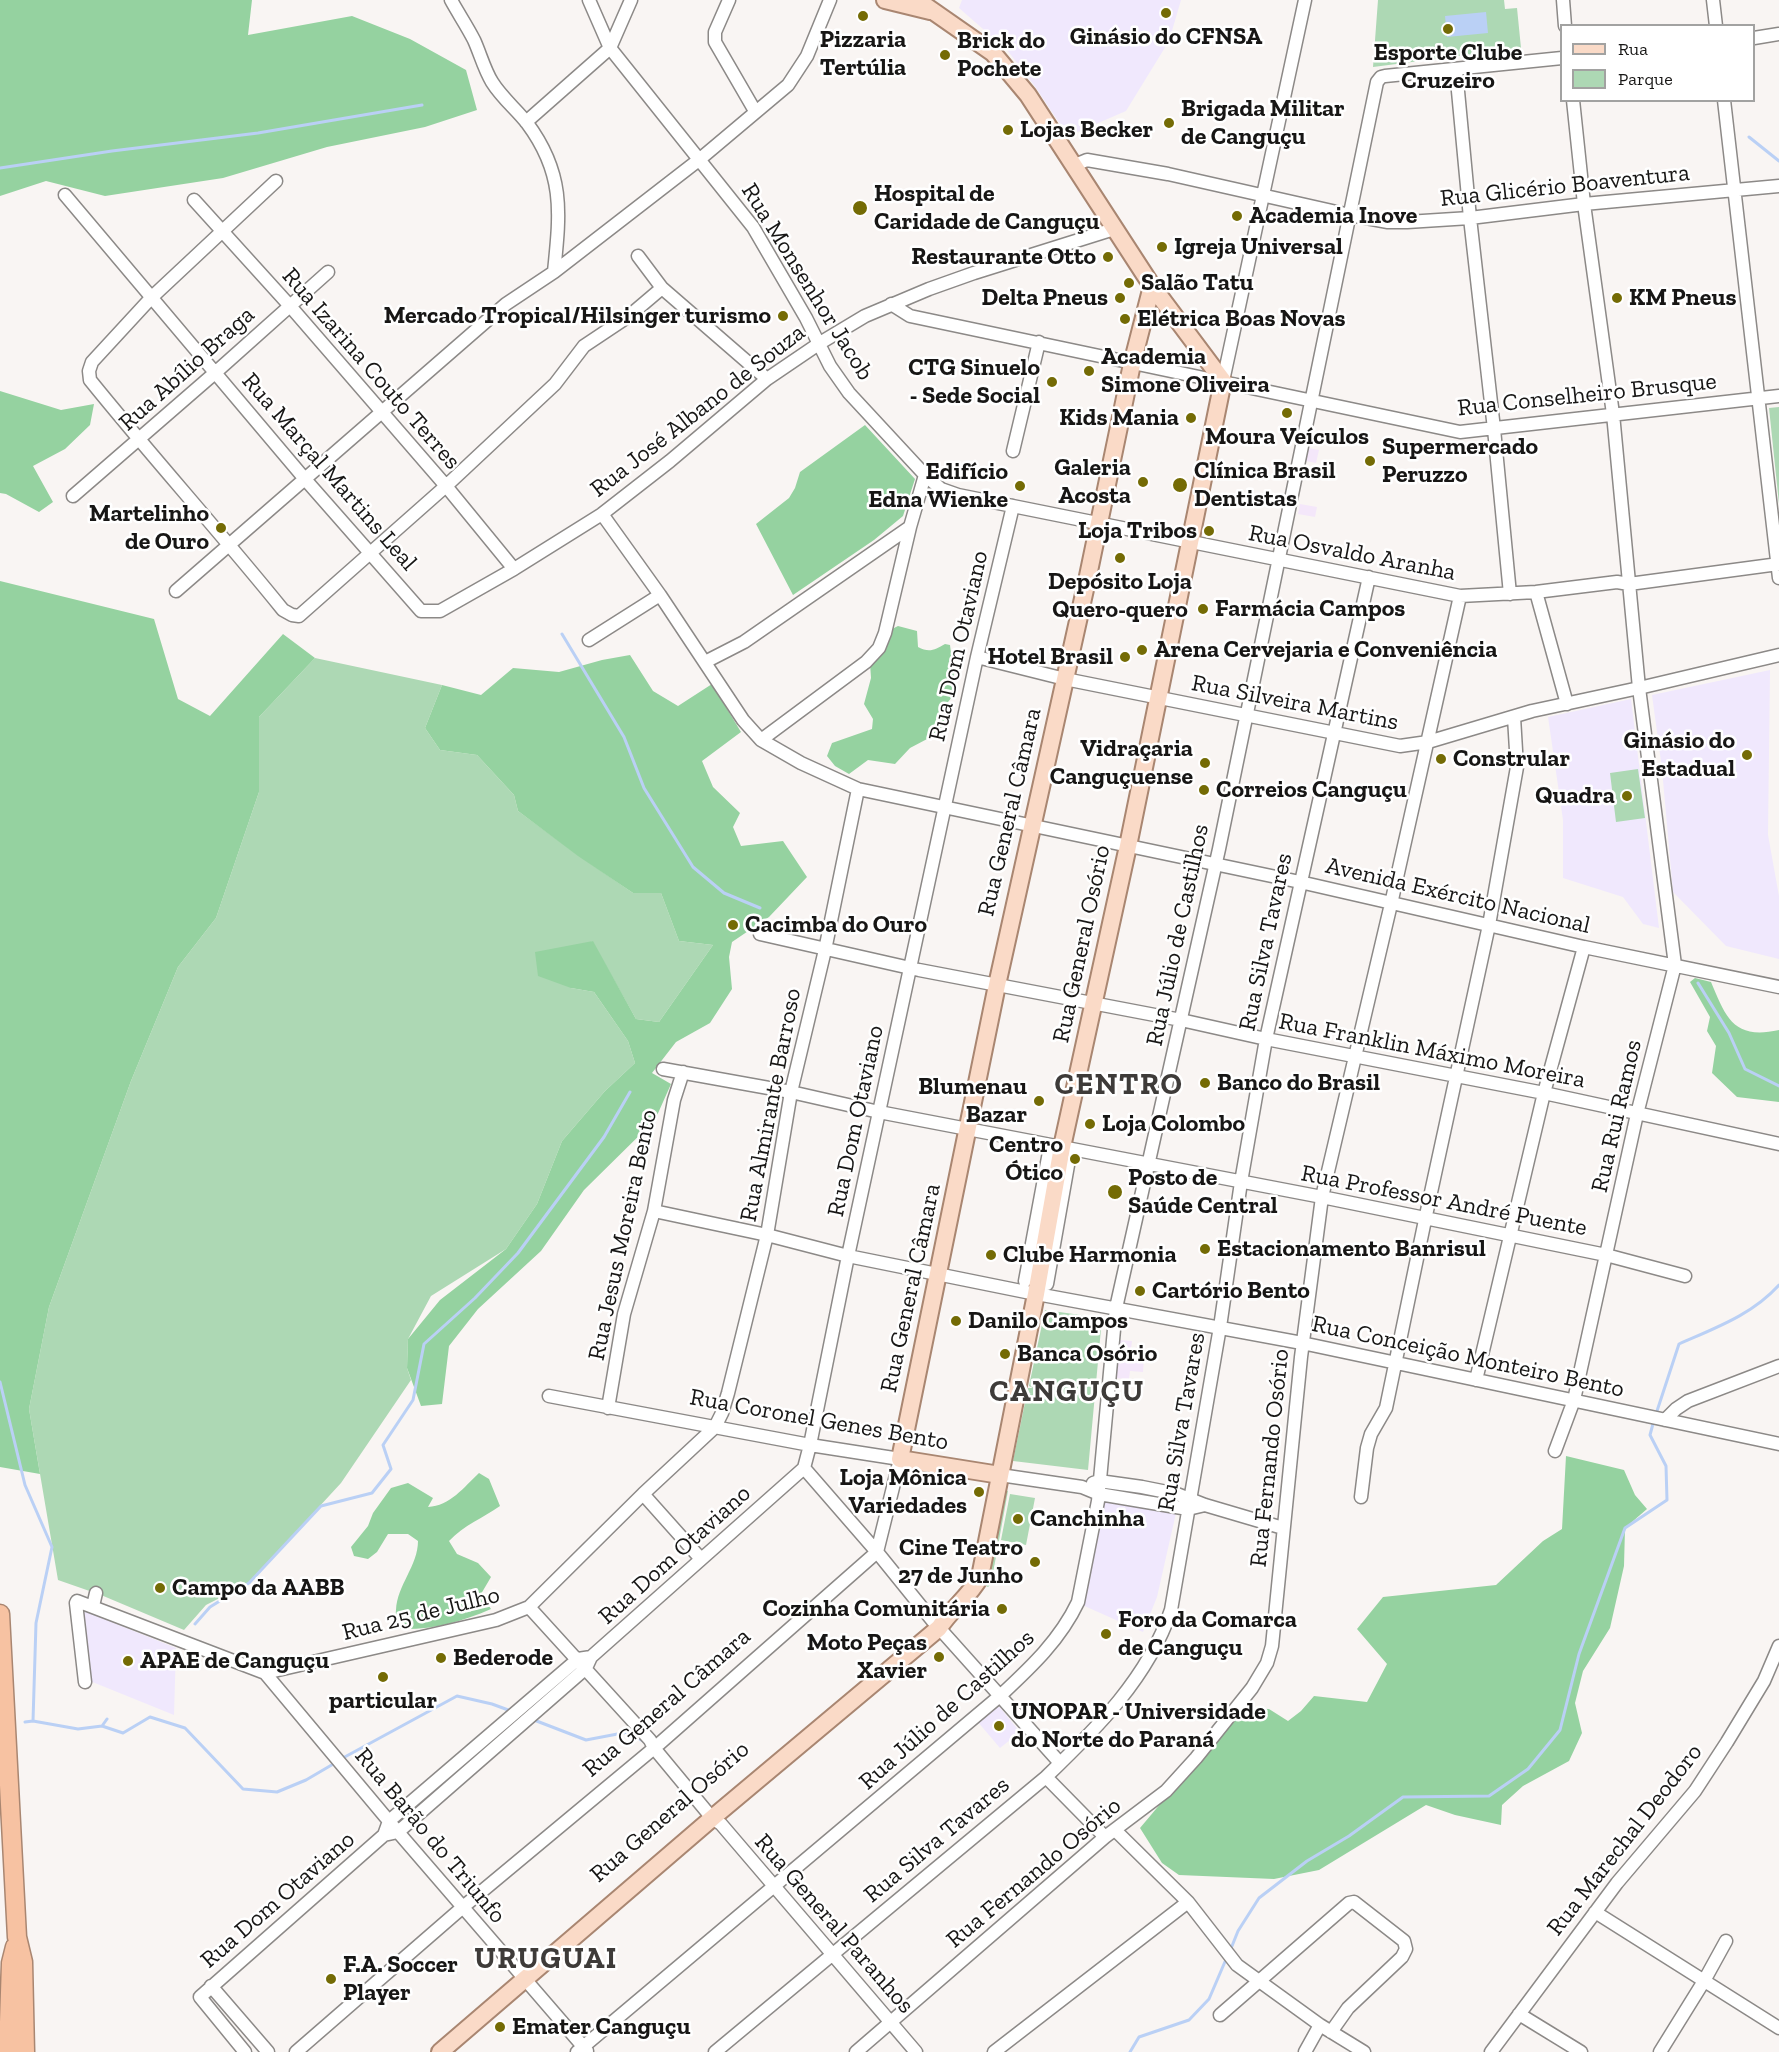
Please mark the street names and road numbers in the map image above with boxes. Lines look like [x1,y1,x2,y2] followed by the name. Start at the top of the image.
[1439,159,1691,213] street label: Rua Glicério Boaventura
[735,178,879,386] street label: Rua Monsenhor Jacob
[276,262,466,476] street label: Rua Izarina Couto Terres
[113,301,261,437] street label: Rua Abílio Braga
[585,318,811,504] street label: Rua José Albano de Souza
[235,367,423,577] street label: Rua Marçal Martins Leal
[1456,367,1718,423] street label: Rua Conselheiro Brusque
[1246,519,1458,587] street label: Rua Osvaldo Aranha
[923,548,995,744] street label: Rua Dom Otaviano
[1189,669,1401,737] street label: Rua Silveira Martins
[972,705,1048,919] street label: Rua General Câmara
[1140,822,1216,1048] street label: Rua Júlio de Castilhos
[1047,843,1117,1045] street label: Rua General Osório
[1233,850,1299,1034] street label: Rua Silva Tavares
[1323,852,1593,940] street label: Avenida Exército Nacional
[734,986,808,1224] street label: Rua Almirante Barroso
[1276,1007,1588,1095] street label: Rua Franklin Máximo Moreira
[822,1023,890,1219] street label: Rua Dom Otaviano
[1585,1037,1649,1195] street label: Rua Rui Ramos
[582,1107,664,1363] street label: Rua Jesus Moreira Bento
[1298,1159,1590,1243] street label: Rua Professor André Puente
[875,1181,947,1395] street label: Rua General Câmara
[1309,1310,1627,1404] street label: Rua Conceição Monteiro Bento
[1152,1330,1212,1514] street label: Rua Silva Tavares
[1244,1348,1296,1568] street label: Rua Fernando Osório
[687,1383,951,1457] street label: Rua Coronel Genes Bento
[593,1479,757,1631] street label: Rua Dom Otaviano
[339,1581,503,1647] street label: Rua 25 de Julho
[577,1622,757,1784] street label: Rua General Câmara
[853,1624,1041,1796] street label: Rua Júlio de Castilhos
[585,1735,755,1889] street label: Rua General Osório
[1541,1738,1709,1942] street label: Rua Marechal Deodoro
[348,1742,512,1930] street label: Rua Barão do Triunfo
[858,1771,1016,1909] street label: Rua Silva Tavares
[941,1792,1127,1954] street label: Rua Fernando Osório
[195,1825,361,1975] street label: Rua Dom Otaviano
[748,1828,920,2020] street label: Rua General Paranhos

